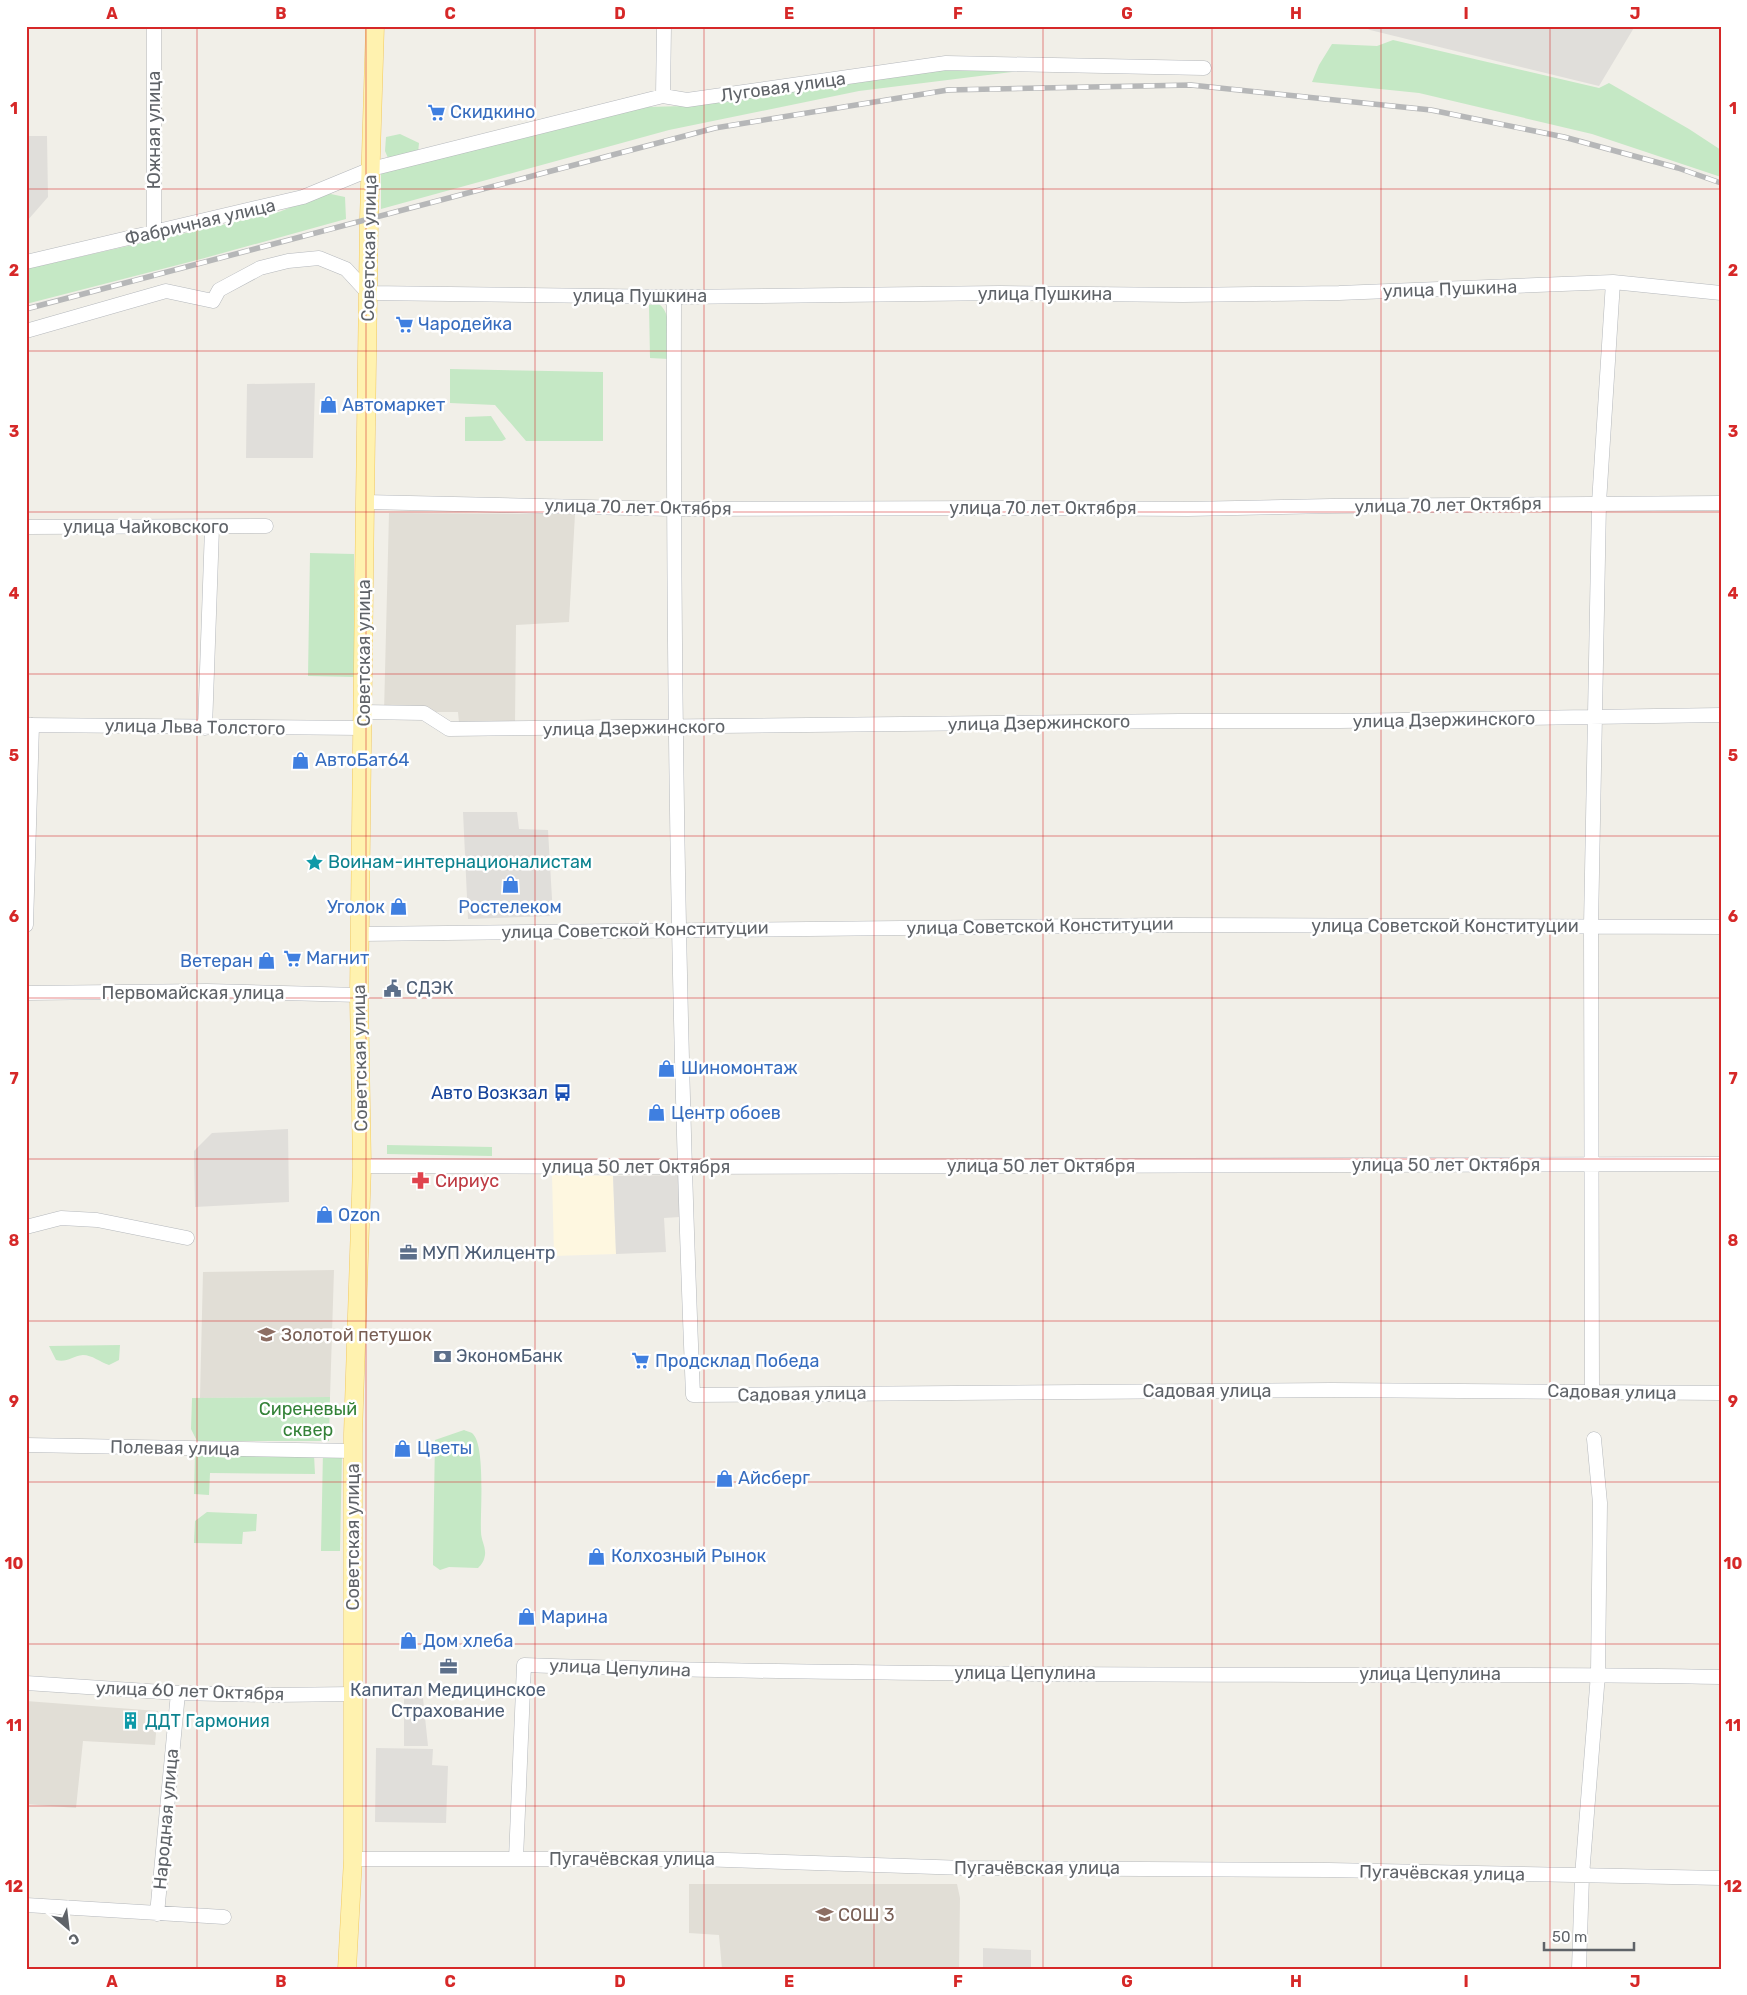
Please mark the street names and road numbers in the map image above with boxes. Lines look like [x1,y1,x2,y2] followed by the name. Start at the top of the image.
[719,67,847,107] street label: Луговая улица
[143,71,165,189] street label: Южная улица
[357,174,381,322] street label: Советская улица
[122,194,278,250] street label: Фабричная улица
[1382,276,1518,302] street label: улица Пушкина
[978,283,1112,305] street label: улица Пушкина
[573,285,707,307] street label: улица Пушкина
[1354,492,1542,518] street label: улица 70 лет Октября
[544,494,732,520] street label: улица 70 лет Октября
[949,497,1137,519] street label: улица 70 лет Октября
[63,516,229,538] street label: улица Чайковского
[353,579,375,727] street label: Советская улица
[1353,707,1535,733] street label: улица Дзержинского
[948,710,1130,736] street label: улица Дзержинского
[104,714,286,740] street label: улица Льва Толстого
[543,715,725,741] street label: улица Дзержинского
[906,913,1174,939] street label: улица Советской Конституции
[1311,915,1579,937] street label: улица Советской Конституции
[501,917,769,943] street label: улица Советской Конституции
[102,982,284,1004] street label: Первомайская улица
[348,984,372,1132] street label: Советская улица
[1352,1154,1540,1176] street label: улица 50 лет Октября
[947,1155,1135,1177] street label: улица 50 лет Октября
[542,1156,730,1178] street label: улица 50 лет Октября
[1142,1380,1272,1402] street label: Садовая улица
[1547,1380,1677,1404] street label: Садовая улица
[737,1382,867,1406] street label: Садовая улица
[110,1436,240,1460] street label: Полевая улица
[342,1463,364,1611] street label: Советская улица
[549,1655,691,1681] street label: улица Цепулина
[954,1662,1096,1684] street label: улица Цепулина
[1359,1663,1501,1685] street label: улица Цепулина
[95,1677,285,1705] street label: улица 60 лет Октября
[149,1748,183,1890] street label: Народная улица
[549,1848,715,1870] street label: Пугачёвская улица
[954,1857,1120,1879] street label: Пугачёвская улица
[1359,1861,1525,1885] street label: Пугачёвская улица

